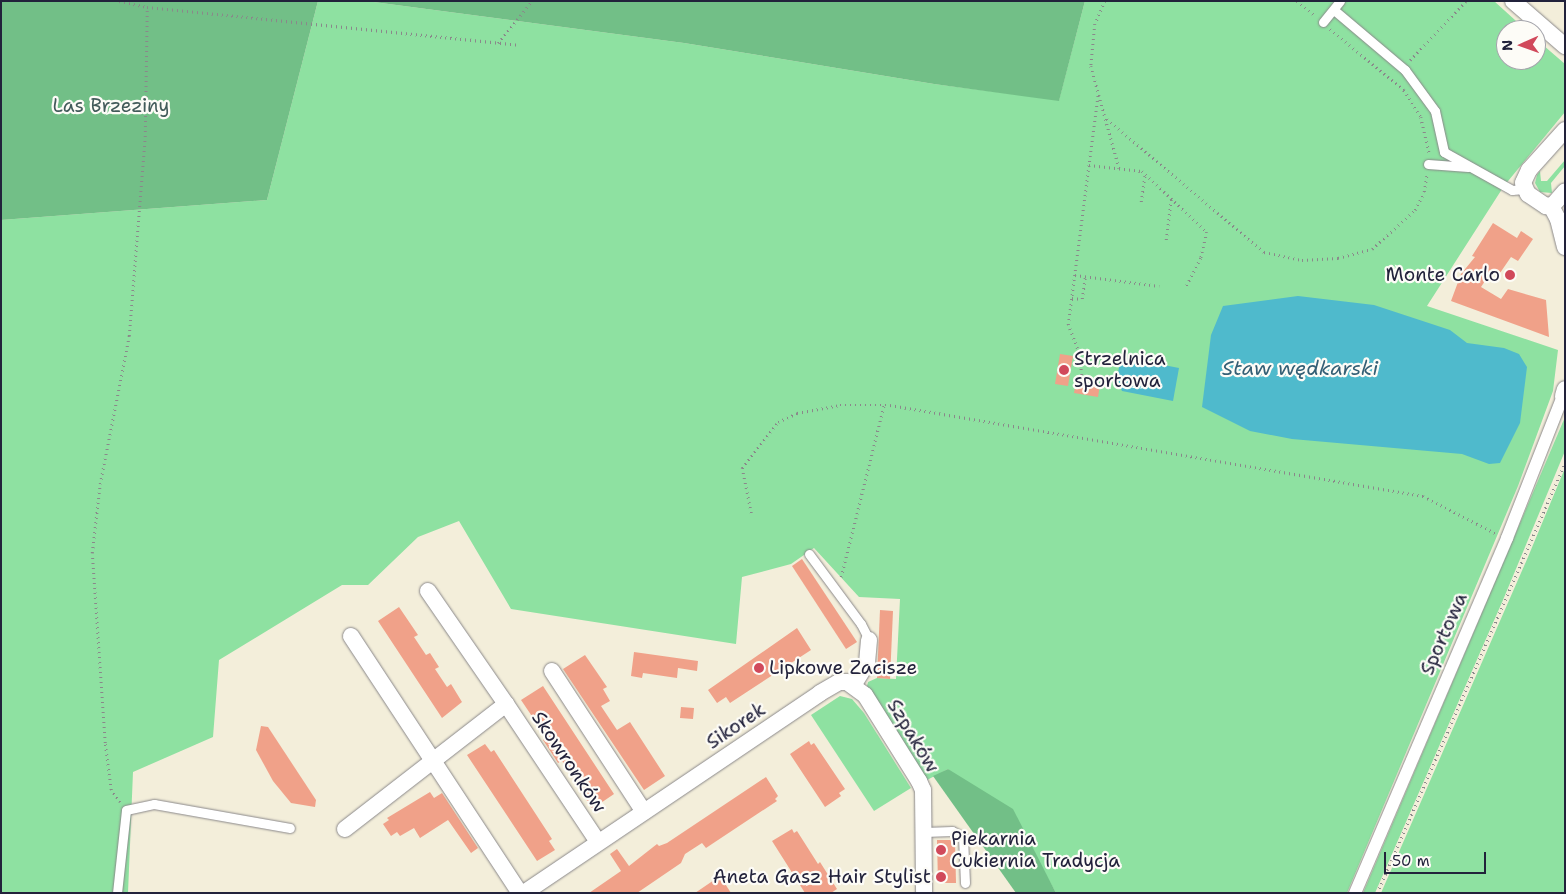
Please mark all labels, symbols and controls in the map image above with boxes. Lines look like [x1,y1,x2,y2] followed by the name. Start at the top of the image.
[1496,20,1546,70] north arrow
[1498,40,1516,51] text: N
[53,95,169,117] park label: Las Brzeziny
[1386,264,1500,286] place label: Monte Carlo
[1504,269,1516,281] marker: Monte Carlo
[1074,348,1166,392] place label: Strzelnica sportowa
[1222,356,1378,380] water label: Staw wędkarski
[1058,364,1070,376] marker: Strzelnica sportowa
[1416,589,1472,679] street label: Sportowa
[769,657,917,679] place label: Lipkowe Zacisze
[753,662,765,674] marker: Lipkowe Zacisze
[882,695,944,777] street label: Szpaków
[702,698,770,754] street label: Sikorek
[527,707,611,817] street label: Skowronków
[951,828,1120,872] place label: Piekarnia Cukiernia Tradycja
[1386,842,1488,874] scale bar
[935,844,947,856] marker: Piekarnia Cukiernia Tradycja
[1392,851,1430,871] text: 50 m
[713,866,931,888] place label: Aneta Gasz Hair Stylist
[935,871,947,883] marker: Aneta Gasz Hair Stylist

